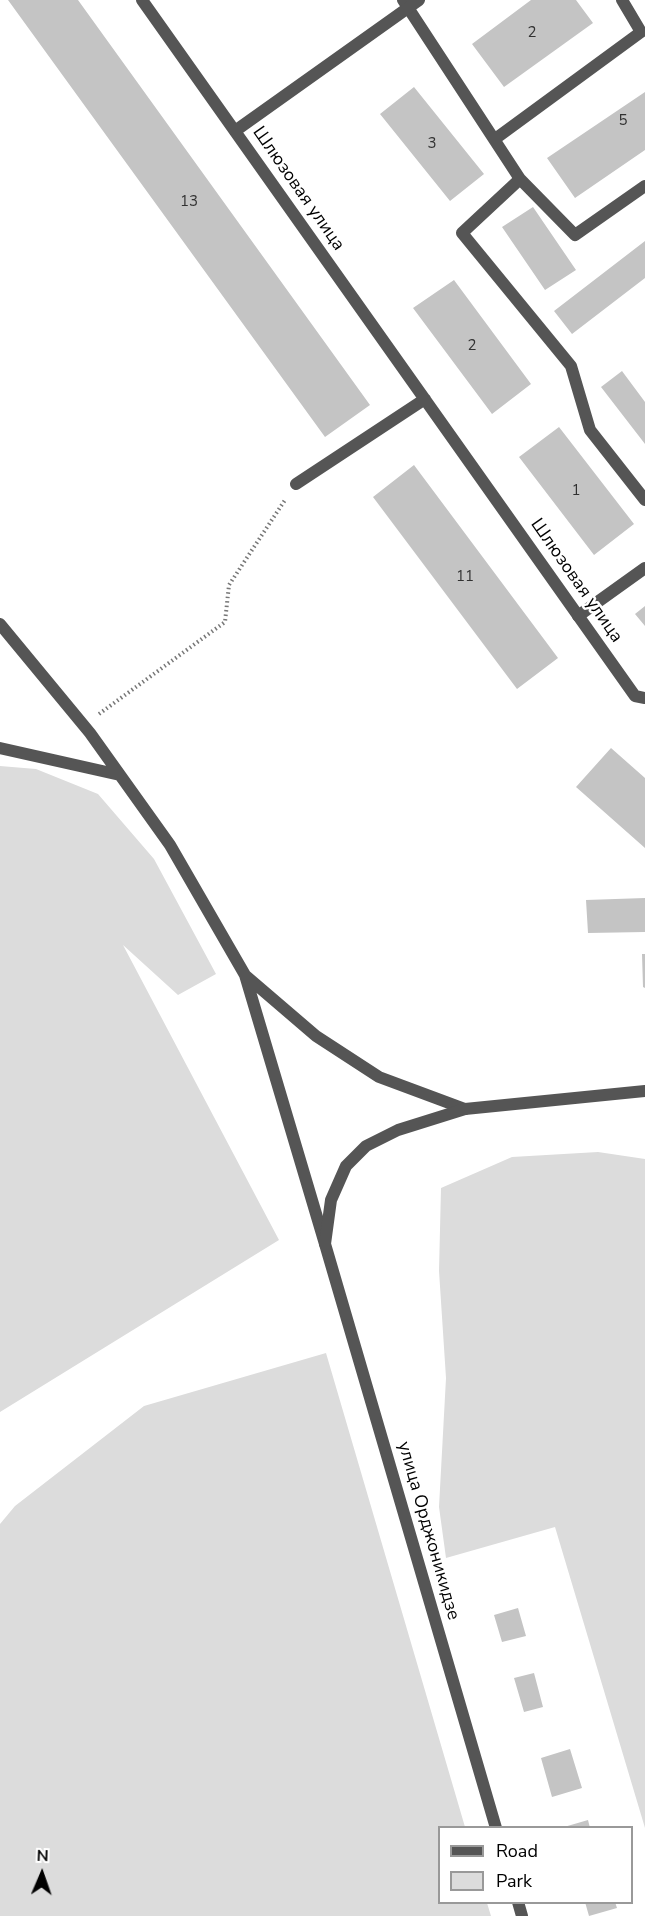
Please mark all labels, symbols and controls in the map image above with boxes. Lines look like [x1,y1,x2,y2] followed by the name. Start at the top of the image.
[528,24,536,42] house number: 2
[619,112,627,130] house number: 5
[247,123,349,255] street label: Шлюзовая улица
[428,135,436,153] house number: 3
[180,193,198,211] house number: 13
[468,337,476,355] house number: 2
[572,482,580,500] house number: 1
[525,515,627,647] street label: Шлюзовая улица
[456,568,474,586] house number: 11
[392,1439,464,1623] street label: улица Орджоникидзе
[438,1826,633,1904] legend
[496,1839,538,1863] text: Road
[12,1844,72,1904] north arrow
[36,1845,49,1867] text: N
[496,1869,532,1893] text: Park

